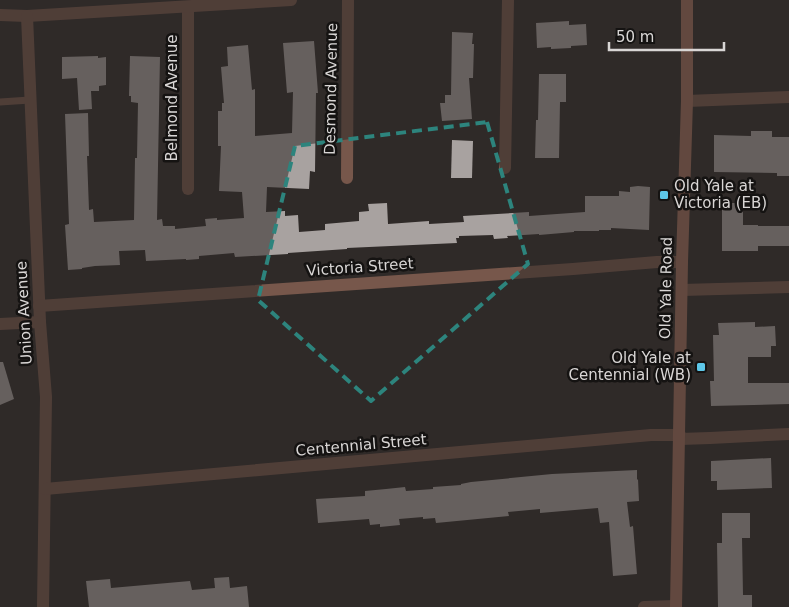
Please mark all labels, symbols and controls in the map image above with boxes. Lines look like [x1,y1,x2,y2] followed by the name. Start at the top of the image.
[609,20,724,52] scale bar
[321,23,341,155] street label: Desmond Avenue
[616,28,654,46] text: 50 m
[163,34,181,162] street label: Belmond Avenue
[674,177,767,212] place label: Old Yale at Victoria (EB)
[658,189,670,201] marker: Old Yale at Victoria (EB)
[656,237,676,339] street label: Old Yale Road
[306,254,414,280] street label: Victoria Street
[12,261,36,365] street label: Union Avenue
[569,349,691,384] place label: Old Yale at Centennial (WB)
[695,361,707,373] marker: Old Yale at Centennial (WB)
[295,430,427,460] street label: Centennial Street

